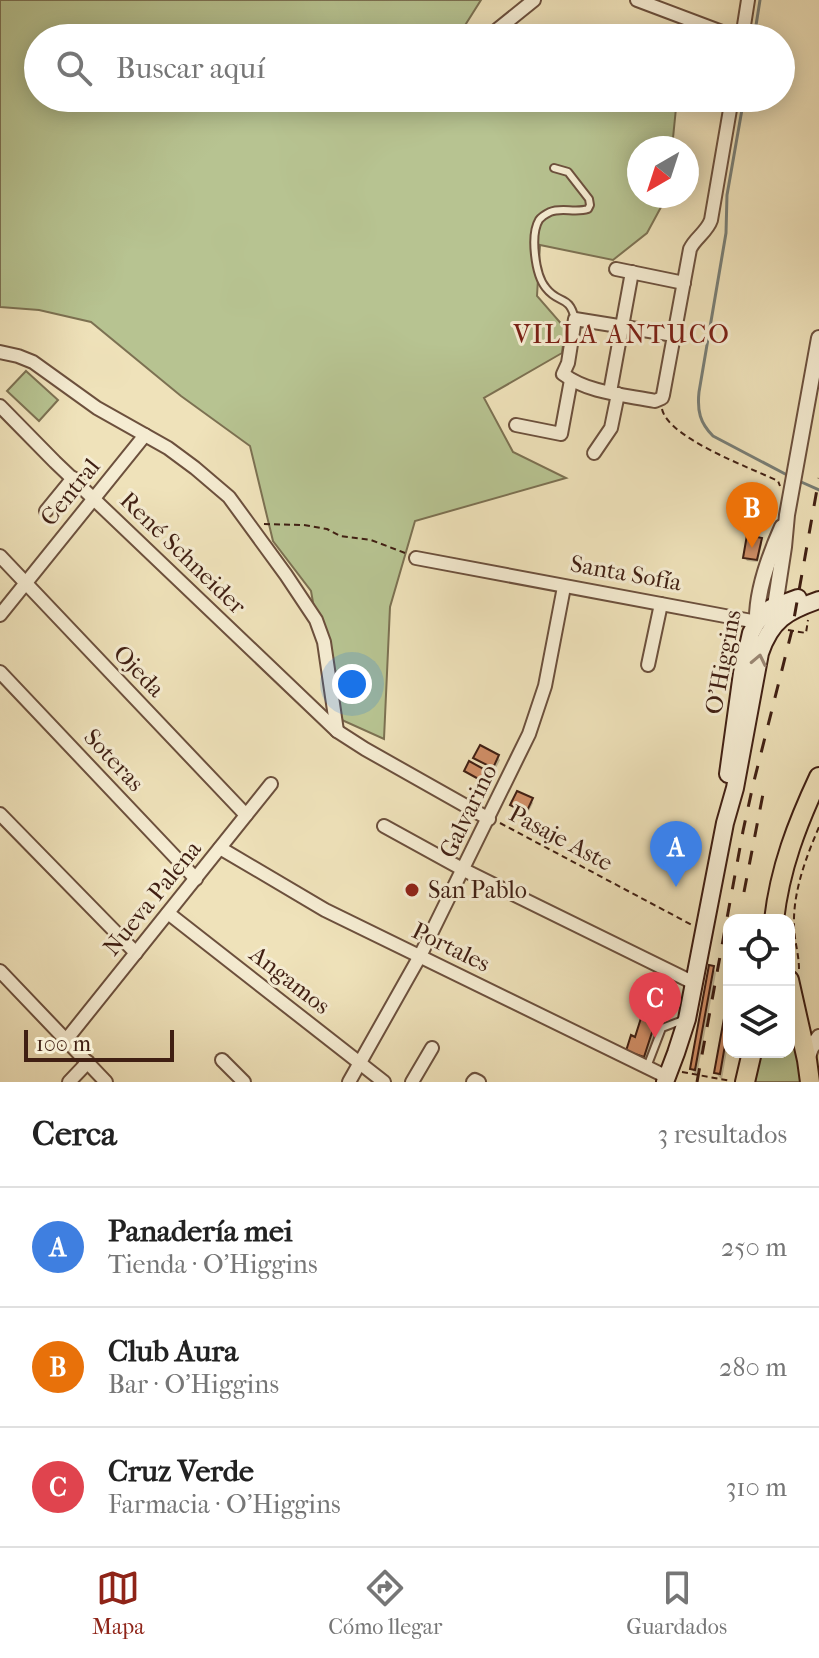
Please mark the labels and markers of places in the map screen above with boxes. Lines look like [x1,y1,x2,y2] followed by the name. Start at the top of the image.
[726,482,778,548] pin: B
[650,821,702,887] pin: A
[428,876,527,904] place label: San Pablo
[403,881,421,899] marker: San Pablo
[629,972,681,1038] pin: C

